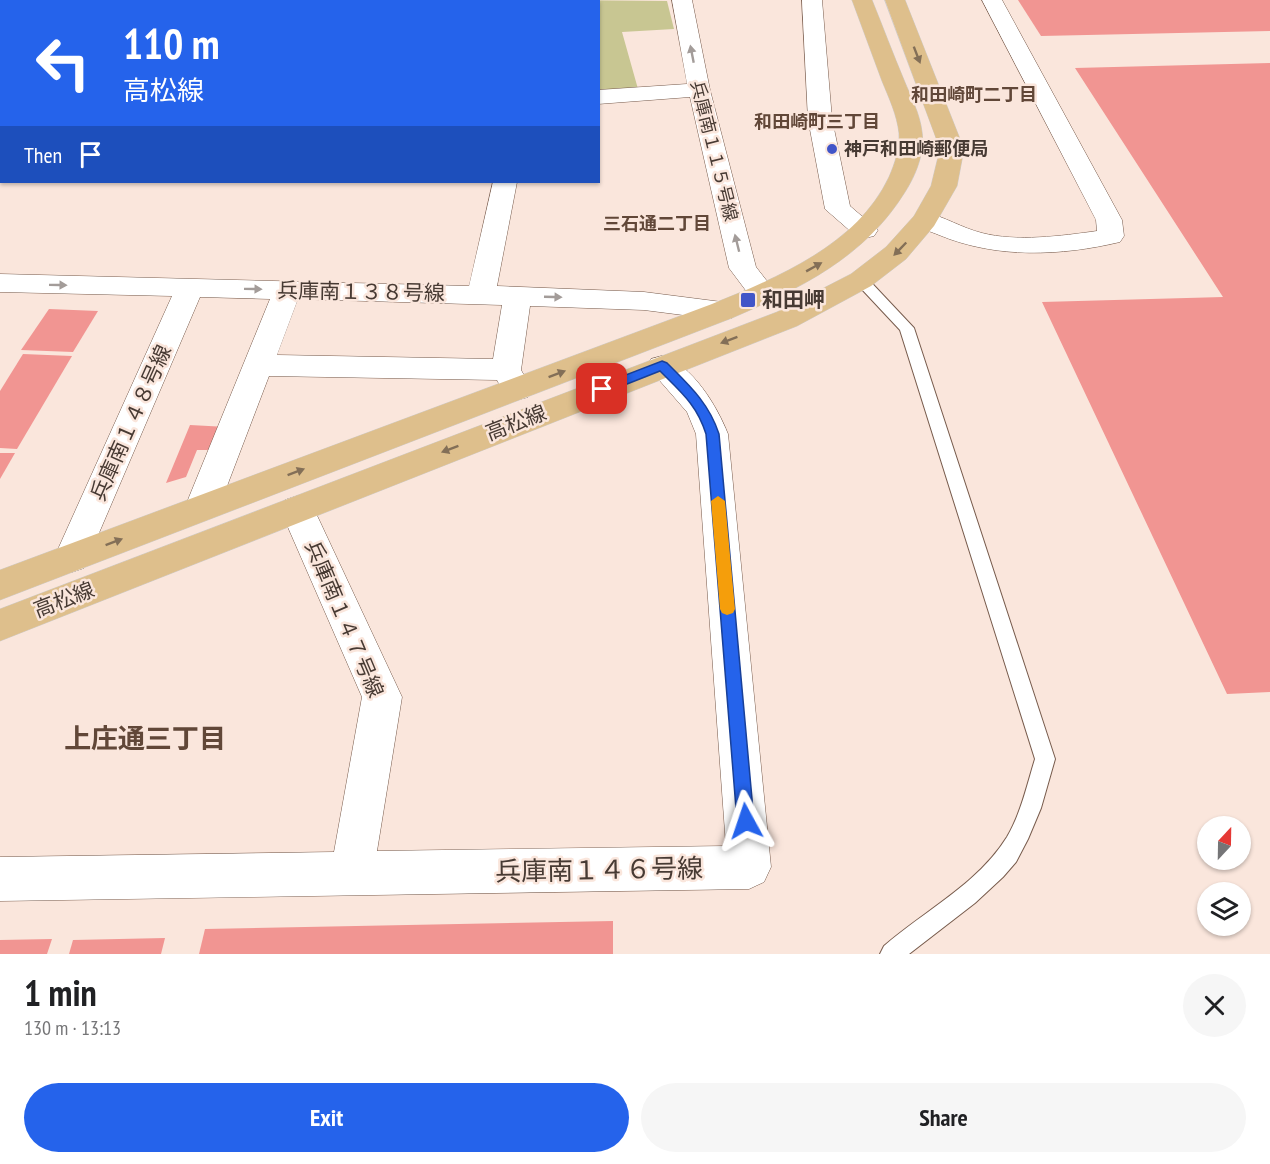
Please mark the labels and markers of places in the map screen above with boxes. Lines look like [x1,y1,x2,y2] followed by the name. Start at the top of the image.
[844,137,988,160] place label: 神戸和田崎郵便局
[825,142,839,156] marker: 神戸和田崎郵便局
[762,286,825,313] place label: 和田岬
[739,291,757,309] marker: 和田岬
[576,363,627,414] pin

